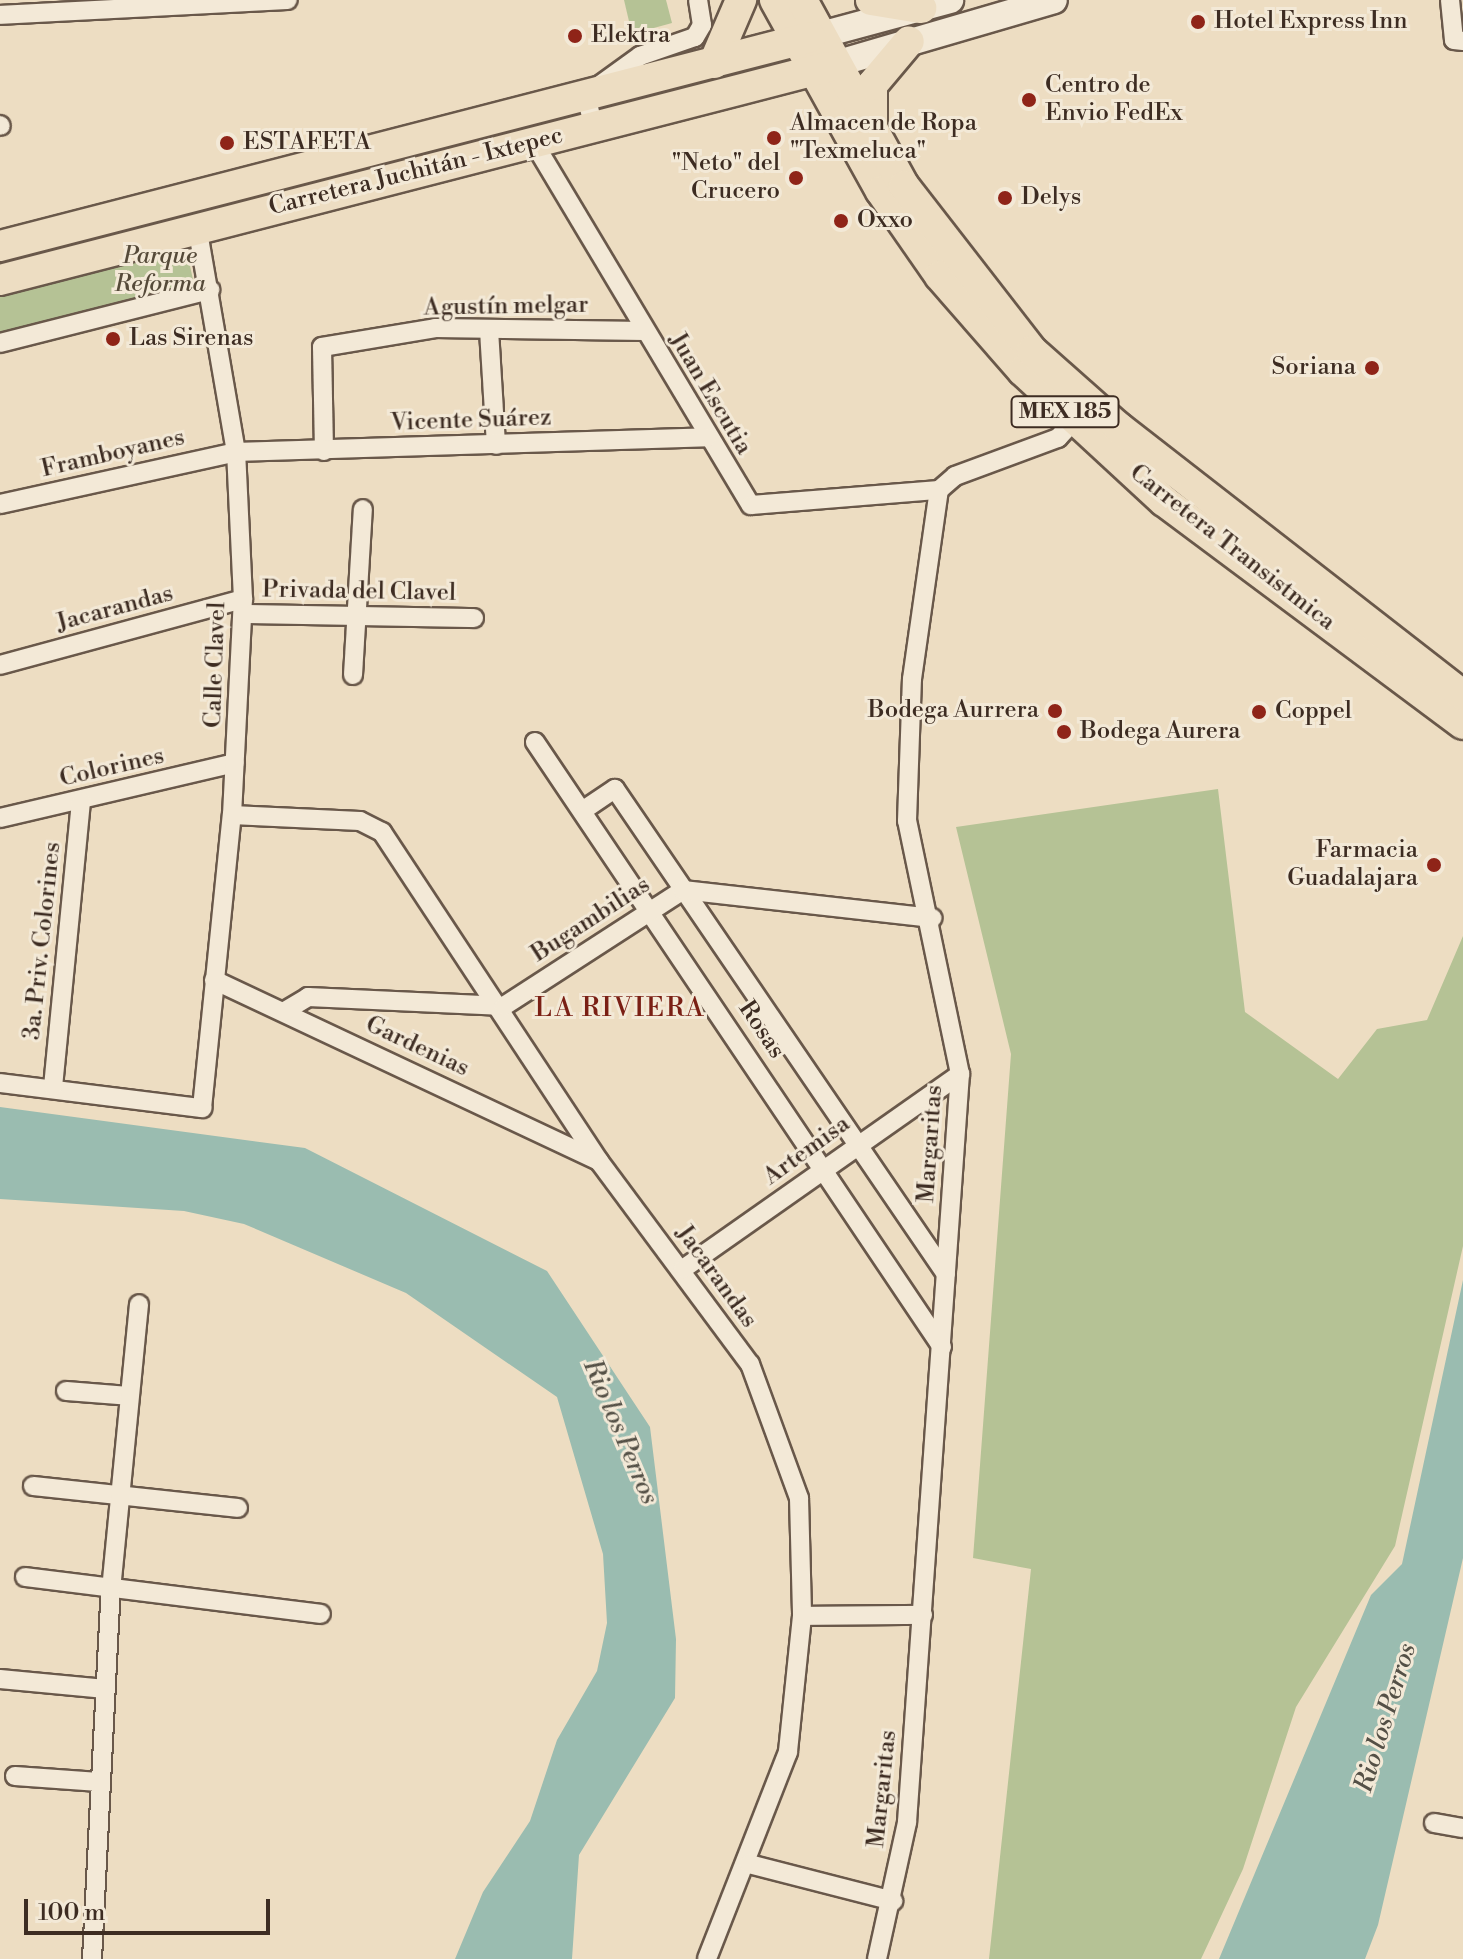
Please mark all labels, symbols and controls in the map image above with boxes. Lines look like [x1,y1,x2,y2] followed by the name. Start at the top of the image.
[1214,8,1408,36] place label: Hotel Express Inn
[1189,13,1207,31] marker: Hotel Express Inn
[591,22,670,50] place label: Elektra
[566,27,584,45] marker: Elektra
[1045,72,1183,128] place label: Centro de Envio FedEx
[1020,91,1038,109] marker: Centro de Envio FedEx
[790,110,977,166] place label: Almacen de Ropa "Texmeluca"
[266,122,566,222] street label: Carretera Juchitán - Ixtepec
[243,129,371,157] place label: ESTAFETA
[765,129,783,147] marker: Almacen de Ropa "Texmeluca"
[218,134,236,152] marker: ESTAFETA
[672,150,780,206] place label: "Neto" del Crucero
[787,169,805,187] marker: "Neto" del Crucero
[1021,184,1081,212] place label: Delys
[996,189,1014,207] marker: Delys
[857,207,913,235] place label: Oxxo
[832,212,850,230] marker: Oxxo
[115,243,205,299] park label: Parque Reforma
[423,291,589,323] street label: Agustín melgar
[129,325,253,353] place label: Las Sirenas
[662,328,758,460] street label: Juan Escutia
[104,330,122,348] marker: Las Sirenas
[1271,354,1356,382] place label: Soriana
[1363,359,1381,377] marker: Soriana
[1009,394,1121,430] road number: MEX 185
[390,404,552,438] street label: Vicente Suárez
[38,424,188,484] street label: Framboyanes
[1123,459,1341,637] street label: Carretera Transistmica
[262,576,456,608] street label: Privada del Clavel
[54,580,176,638] street label: Jacarandas
[199,601,233,729] street label: Calle Clavel
[868,697,1039,725] place label: Bodega Aurrera
[1275,698,1352,726] place label: Coppel
[1046,702,1064,720] marker: Bodega Aurrera
[1250,703,1268,721] marker: Coppel
[1080,718,1240,746] place label: Bodega Aurera
[1055,723,1073,741] marker: Bodega Aurera
[57,742,167,794] street label: Colorines
[1287,837,1418,893] place label: Farmacia Guadalajara
[18,841,68,1041] street label: 3a. Priv. Colorines
[1425,856,1443,874] marker: Farmacia Guadalajara
[526,871,656,969] street label: Bugambilias
[535,993,705,1025] district label: LA RIVIERA
[731,996,791,1064] street label: Rosas
[361,1011,473,1083] street label: Gardenias
[913,1084,949,1204] street label: Margaritas
[758,1110,856,1192] street label: Artemisa
[669,1220,763,1334] street label: Jacarandas
[576,1355,664,1509] water label: Rio los Perros
[1349,1640,1423,1796] water label: Rio los Perros
[863,1729,903,1849] street label: Margaritas
[28,1883,274,1933] scale bar
[38,1898,105,1928] text: 100 m

